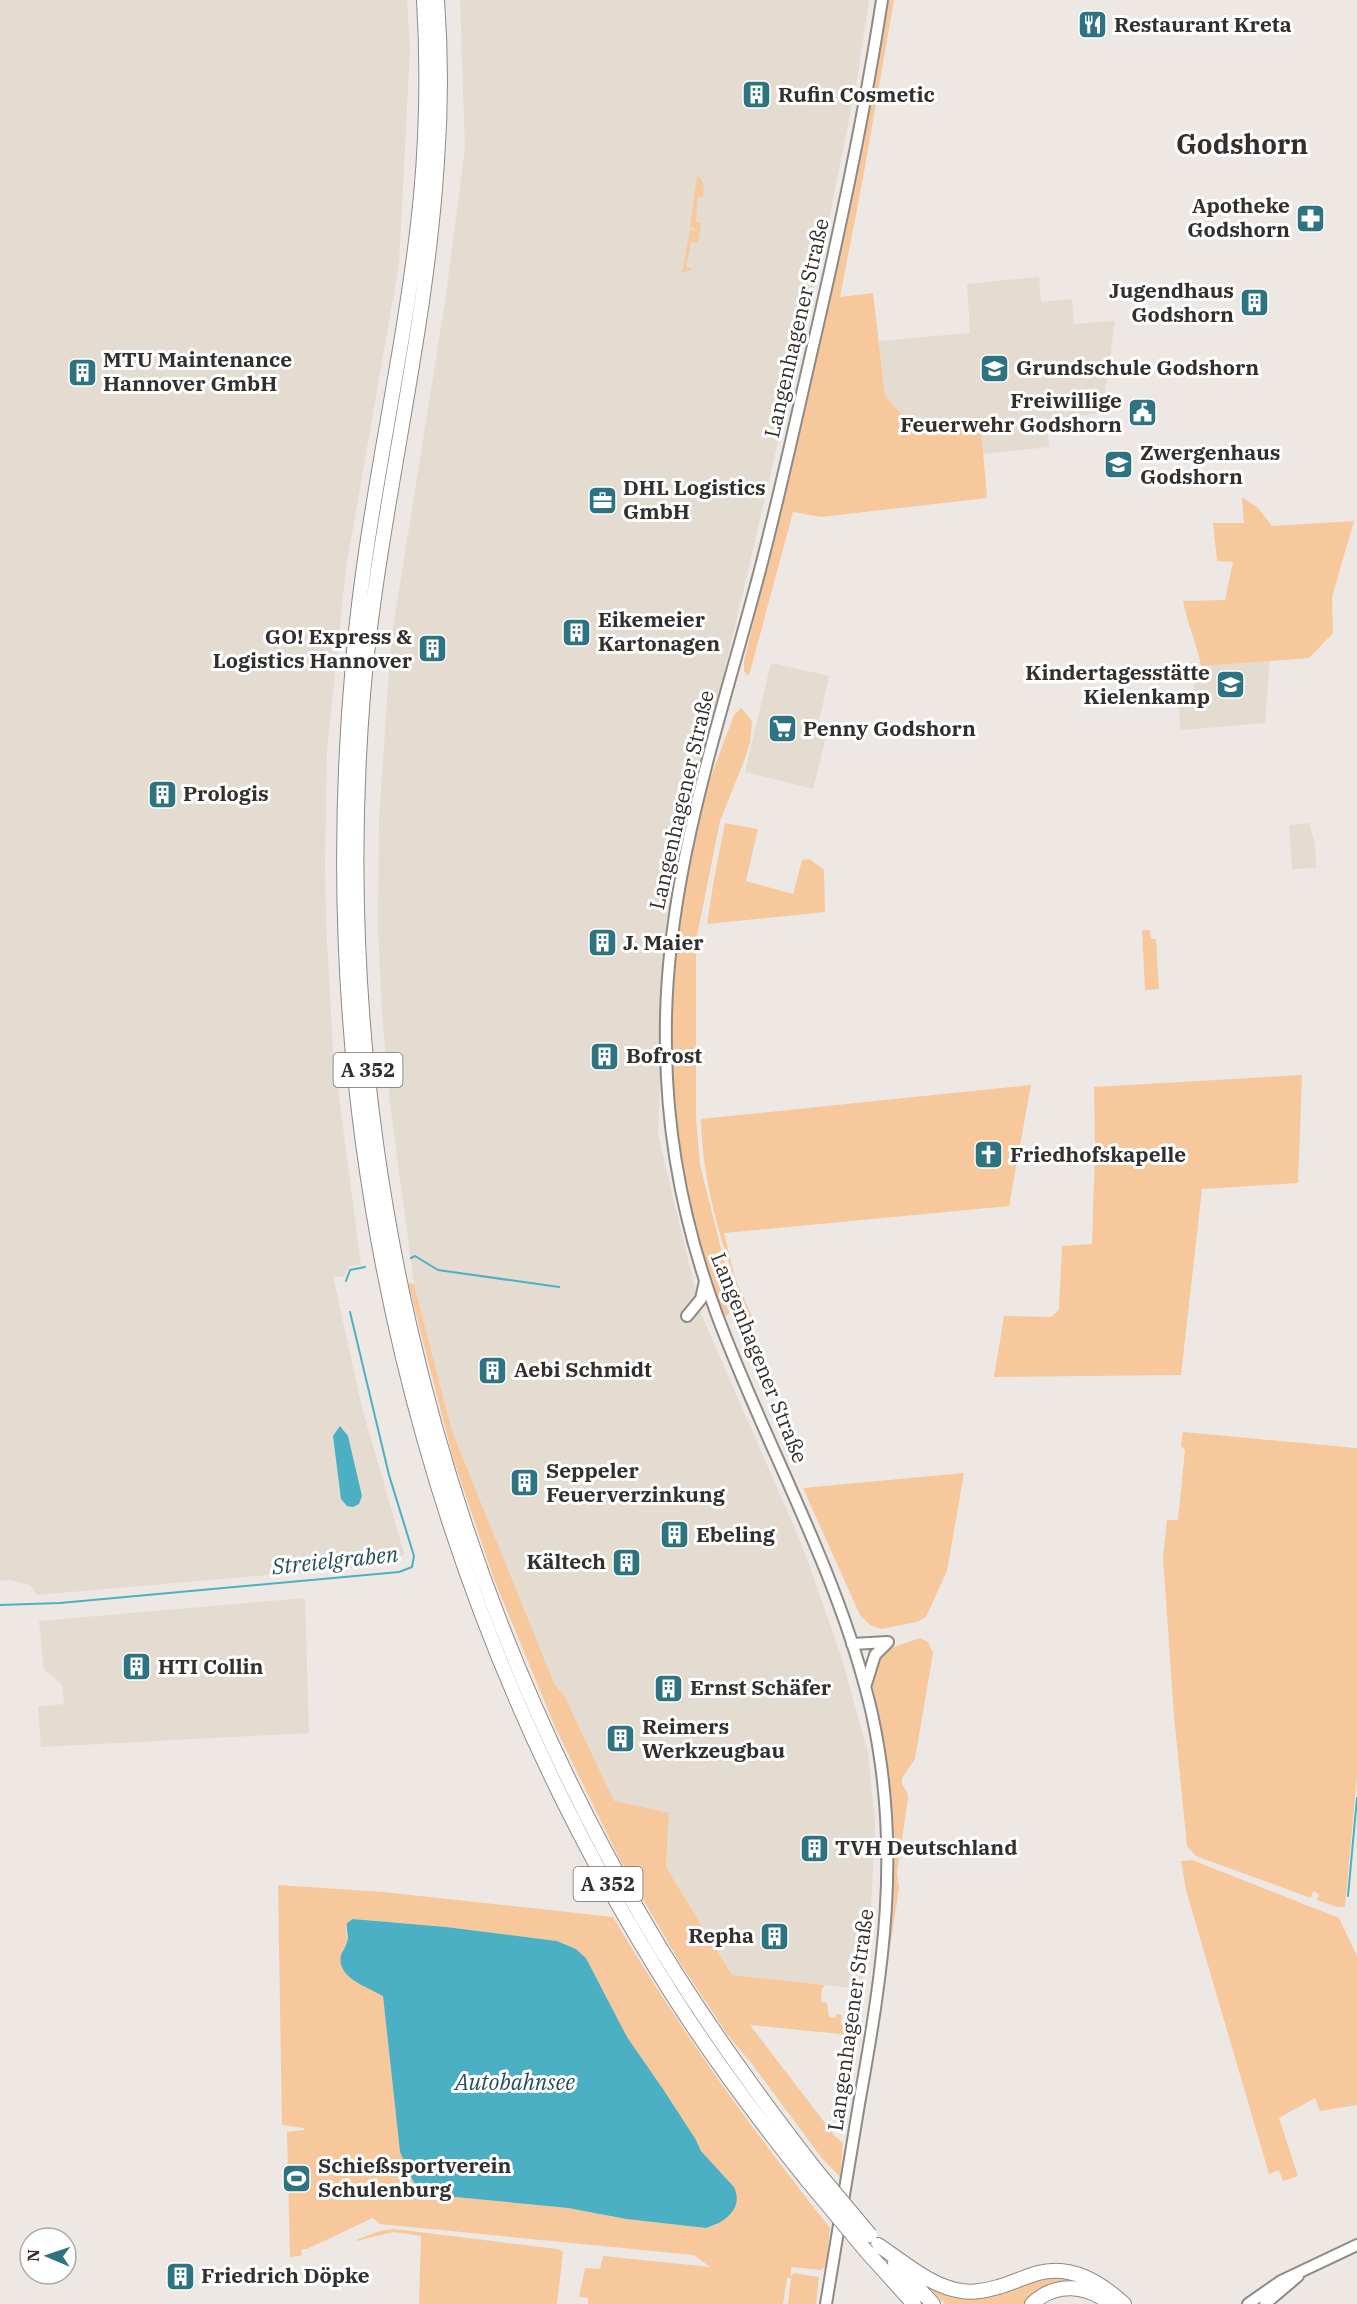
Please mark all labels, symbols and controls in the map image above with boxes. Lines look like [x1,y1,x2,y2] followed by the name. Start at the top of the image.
[1077,9,1109,41] restaurant icon: Restaurant Kreta
[1114,10,1292,38] place label: Restaurant Kreta
[741,79,773,111] building icon: Rufin Cosmetic
[778,80,935,108] place label: Rufin Cosmetic
[1176,126,1308,161] district label: Godshorn
[1187,191,1290,243] place label: Apotheke Godshorn
[1295,202,1327,234] pharmacy icon: Apotheke Godshorn
[757,215,835,440] street label: Langenhagener Straße
[1109,276,1234,328] place label: Jugendhaus Godshorn
[1239,287,1271,319] building icon: Jugendhaus Godshorn
[103,345,292,397] place label: MTU Maintenance Hannover GmbH
[979,352,1011,384] school or university icon: Grundschule Godshorn
[1016,353,1259,381] place label: Grundschule Godshorn
[66,356,98,388] building icon: MTU Maintenance Hannover GmbH
[900,386,1122,438] place label: Freiwillige Feuerwehr Godshorn
[1127,397,1159,429] public building icon: Freiwillige Feuerwehr Godshorn
[1140,438,1280,490] place label: Zwergenhaus Godshorn
[1103,449,1135,481] school or university icon: Zwergenhaus Godshorn
[623,473,766,525] place label: DHL Logistics GmbH
[586,484,618,516] office icon: DHL Logistics GmbH
[598,605,720,657] place label: Eikemeier Kartonagen
[561,616,593,648] building icon: Eikemeier Kartonagen
[213,622,413,674] place label: GO! Express & Logistics Hannover
[417,633,449,665] building icon: GO! Express & Logistics Hannover
[1025,658,1210,710] place label: Kindertagesstätte Kielenkamp
[1215,669,1247,701] school or university icon: Kindertagesstätte Kielenkamp
[642,687,720,912] street label: Langenhagener Straße
[766,713,798,745] supermarket icon: Penny Godshorn
[803,714,976,742] place label: Penny Godshorn
[146,778,178,810] building icon: Prologis
[183,779,269,807] place label: Prologis
[586,927,618,959] building icon: J. Maier
[623,928,704,956] place label: J. Maier
[589,1040,621,1072] building icon: Bofrost
[626,1041,702,1069] place label: Bofrost
[334,1053,403,1087] road number: A 352
[973,1139,1005,1171] church icon: Friedhofskapelle
[1010,1140,1186,1168] place label: Friedhofskapelle
[705,1248,815,1467] street label: Langenhagener Straße
[477,1354,509,1386] building icon: Aebi Schmidt
[514,1355,652,1383] place label: Aebi Schmidt
[546,1456,726,1508] place label: Seppeler Feuerverzinkung
[509,1467,541,1499] building icon: Seppeler Feuerverzinkung
[659,1519,691,1551] building icon: Ebeling
[696,1520,776,1548] place label: Ebeling
[269,1538,400,1581] water label: Streielgraben
[611,1546,643,1578] building icon: Kältech
[527,1547,606,1575] place label: Kältech
[121,1651,153,1683] building icon: HTI Collin
[158,1652,264,1680] place label: HTI Collin
[653,1672,685,1704] building icon: Ernst Schäfer
[690,1673,832,1701] place label: Ernst Schäfer
[642,1712,785,1764] place label: Reimers Werkzeugbau
[605,1723,637,1755] building icon: Reimers Werkzeugbau
[798,1832,830,1864] building icon: TVH Deutschland
[835,1833,1017,1861] place label: TVH Deutschland
[574,1867,642,1901] road number: A 352
[821,1907,879,2133] street label: Langenhagener Straße
[759,1920,791,1952] building icon: Repha
[688,1921,754,1949] place label: Repha
[453,2067,575,2096] water label: Autobahnsee
[318,2151,512,2203] place label: Schießsportverein Schulenburg
[281,2162,313,2194] sports icon: Schießsportverein Schulenburg
[18,2226,78,2286] north arrow
[23,2249,43,2262] text: N
[164,2260,196,2292] building icon: Friedrich Döpke
[201,2261,370,2289] place label: Friedrich Döpke

